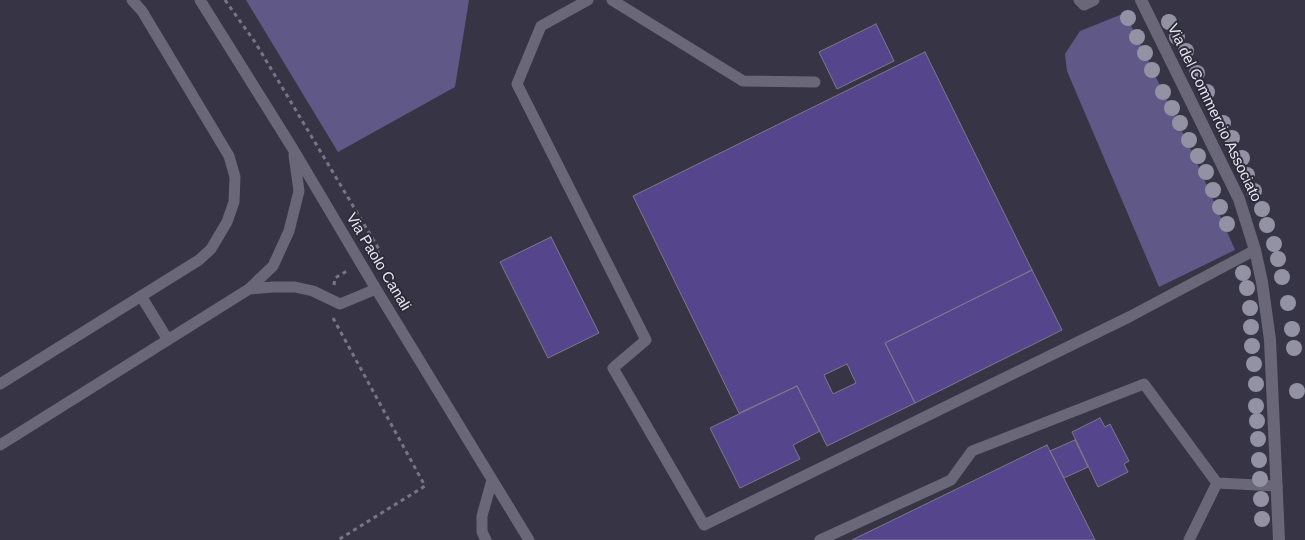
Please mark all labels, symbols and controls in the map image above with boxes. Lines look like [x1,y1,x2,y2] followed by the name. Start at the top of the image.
[1163,21,1265,205] street label: Via del Commercio Associato
[342,210,414,314] street label: Via Paolo Canali

